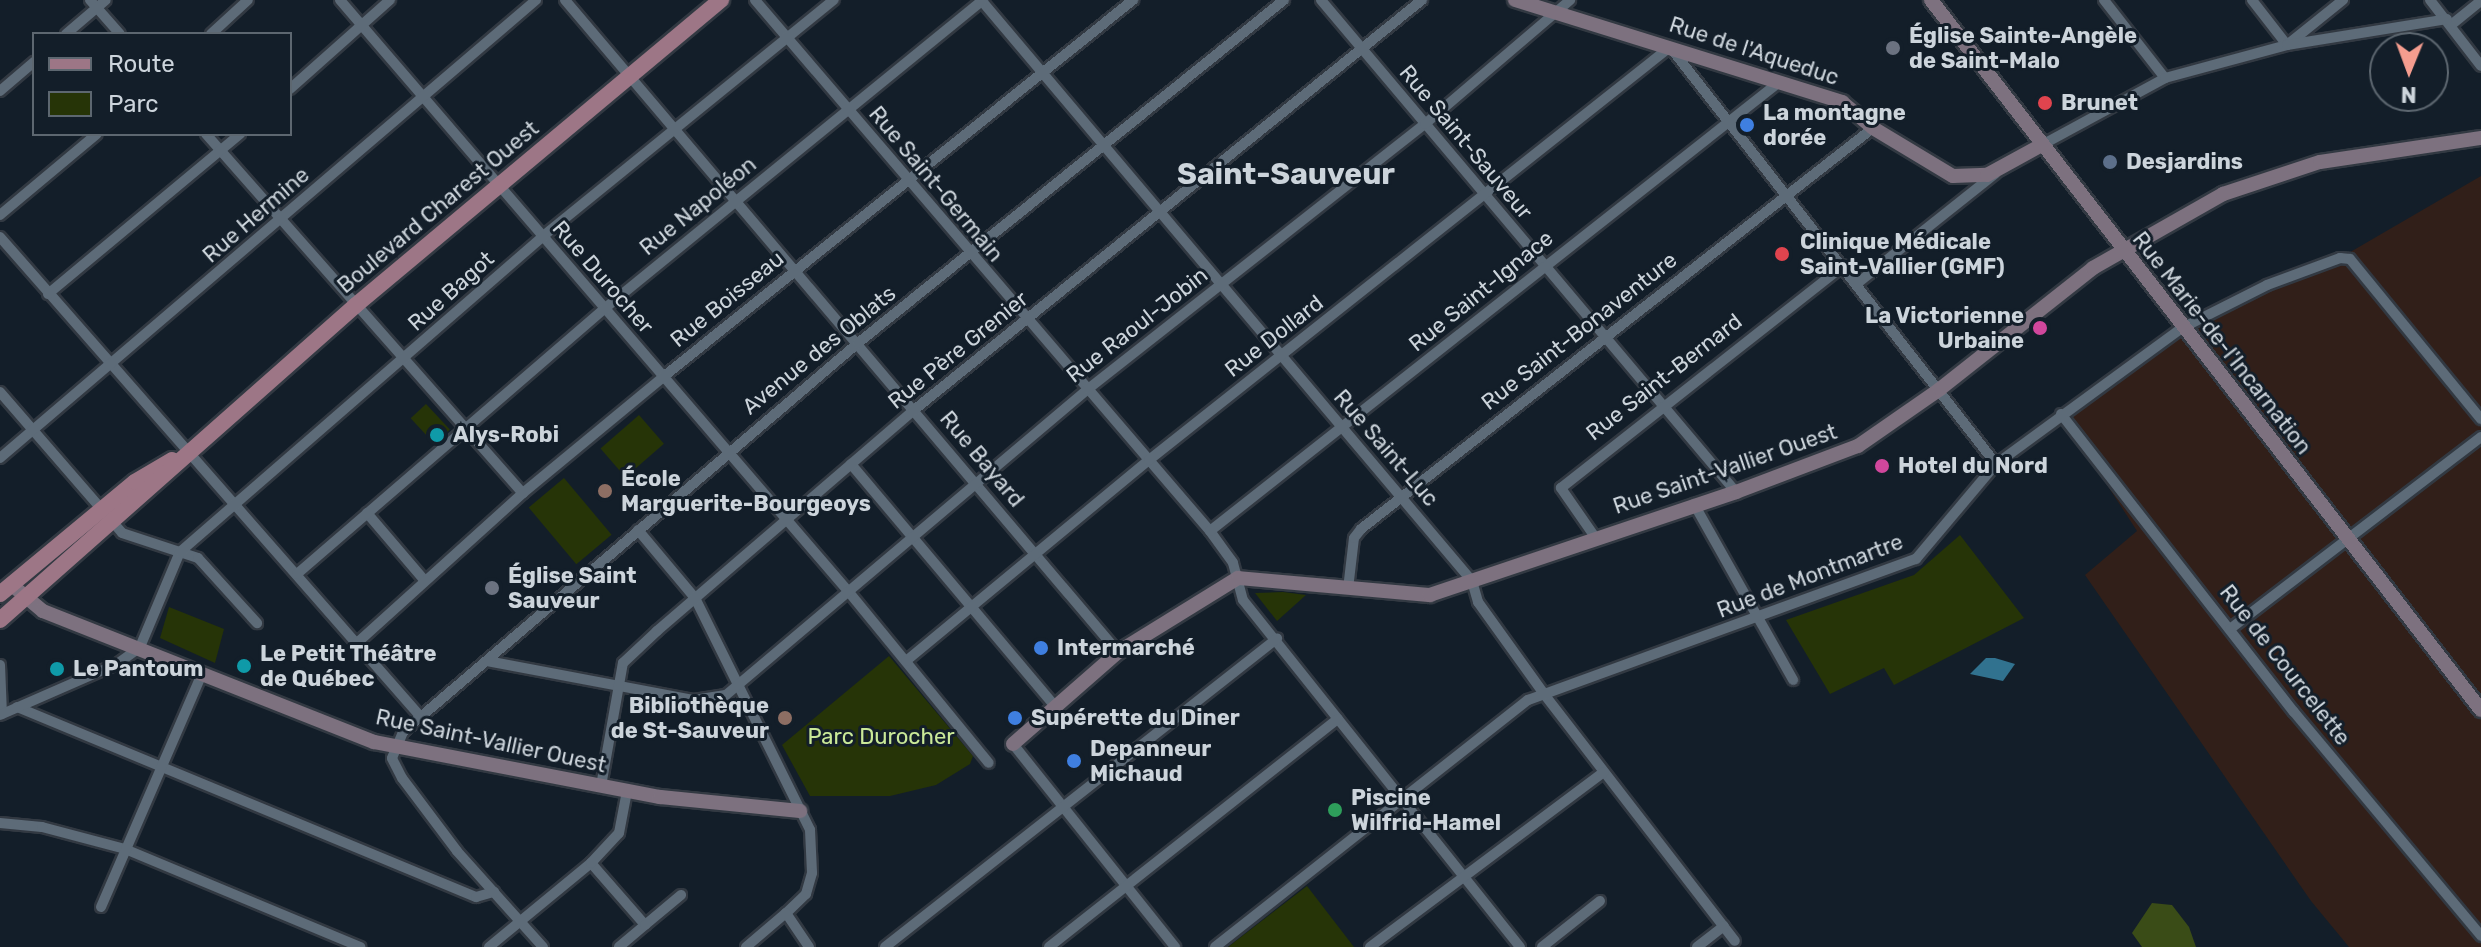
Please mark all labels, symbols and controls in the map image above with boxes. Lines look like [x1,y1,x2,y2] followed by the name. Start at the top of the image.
[1666,11,1842,91] street label: Rue de l'Aqueduc
[1909,22,2137,74] place label: Église Sainte-Angèle de Saint-Malo
[32,32,292,136] legend
[2369,32,2449,112] north arrow
[1884,39,1902,57] marker: Église Sainte-Angèle de Saint-Malo
[108,50,175,78] text: Route
[1394,60,1538,224] street label: Rue Saint-Sauveur
[2400,81,2417,108] text: N
[108,90,159,118] text: Parc
[2061,90,2138,116] place label: Brunet
[2036,94,2054,112] marker: Brunet
[1763,99,1906,150] place label: La montagne dorée
[863,101,1009,267] street label: Rue Saint-Germain
[332,115,544,299] street label: Boulevard Charest Ouest
[1738,116,1756,134] marker: La montagne dorée
[2126,149,2243,175] place label: Desjardins
[634,151,762,261] street label: Rue Napoléon
[2101,153,2119,171] marker: Desjardins
[1177,156,1395,192] district label: Saint-Sauveur
[197,162,315,268] street label: Rue Hermine
[547,215,659,339] street label: Rue Durocher
[1404,225,1558,357] street label: Rue Saint-Ignace
[2127,226,2317,460] street label: Rue Marie-de-l'Incarnation
[1800,228,2005,280] place label: Clinique Médicale Saint-Vallier (GMF)
[1771,243,1793,265] marker: Clinique Médicale Saint-Vallier (GMF)
[665,245,789,353] street label: Rue Boisseau
[403,246,499,336] street label: Rue Bagot
[1476,246,1682,416] street label: Rue Saint-Bonaventure
[1061,262,1213,388] street label: Rue Raoul-Jobin
[737,280,901,420] street label: Avenue des Oblats
[883,286,1033,414] street label: Rue Père Grenier
[1220,290,1328,382] street label: Rue Dollard
[1864,302,2024,354] place label: La Victorienne Urbaine
[1581,308,1747,446] street label: Rue Saint-Bernard
[2031,319,2049,337] marker: La Victorienne Urbaine
[1328,384,1444,512] street label: Rue Saint-Luc
[934,406,1030,512] street label: Rue Bayard
[1609,418,1841,520] street label: Rue Saint-Vallier Ouest
[453,422,559,448] place label: Alys-Robi
[428,426,446,444] marker: Alys-Robi
[1898,453,2048,479] place label: Hotel du Nord
[1873,457,1891,475] marker: Hotel du Nord
[621,465,871,516] place label: École Marguerite-Bourgeoys
[596,482,614,500] marker: École Marguerite-Bourgeoys
[1713,528,1907,624] street label: Rue de Montmartre
[508,562,637,614] place label: Église Saint Sauveur
[483,579,501,597] marker: Église Saint Sauveur
[2214,579,2356,751] street label: Rue de Courcelette
[1057,635,1195,661] place label: Intermarché
[1032,639,1050,657] marker: Intermarché
[260,640,437,692] place label: Le Petit Théâtre de Québec
[73,656,203,682] place label: Le Pantoum
[235,657,253,675] marker: Le Petit Théâtre de Québec
[48,660,66,678] marker: Le Pantoum
[611,692,769,744] place label: Bibliothèque de St-Sauveur
[373,704,609,778] street label: Rue Saint-Vallier Ouest
[1031,705,1240,731] place label: Supérette du Diner
[776,709,794,727] marker: Bibliothèque de St-Sauveur
[1006,709,1024,727] marker: Supérette du Diner
[807,724,955,750] park label: Parc Durocher
[1090,735,1211,786] place label: Depanneur Michaud
[1065,752,1083,770] marker: Depanneur Michaud
[1351,784,1501,836] place label: Piscine Wilfrid-Hamel
[1326,801,1344,819] marker: Piscine Wilfrid-Hamel

